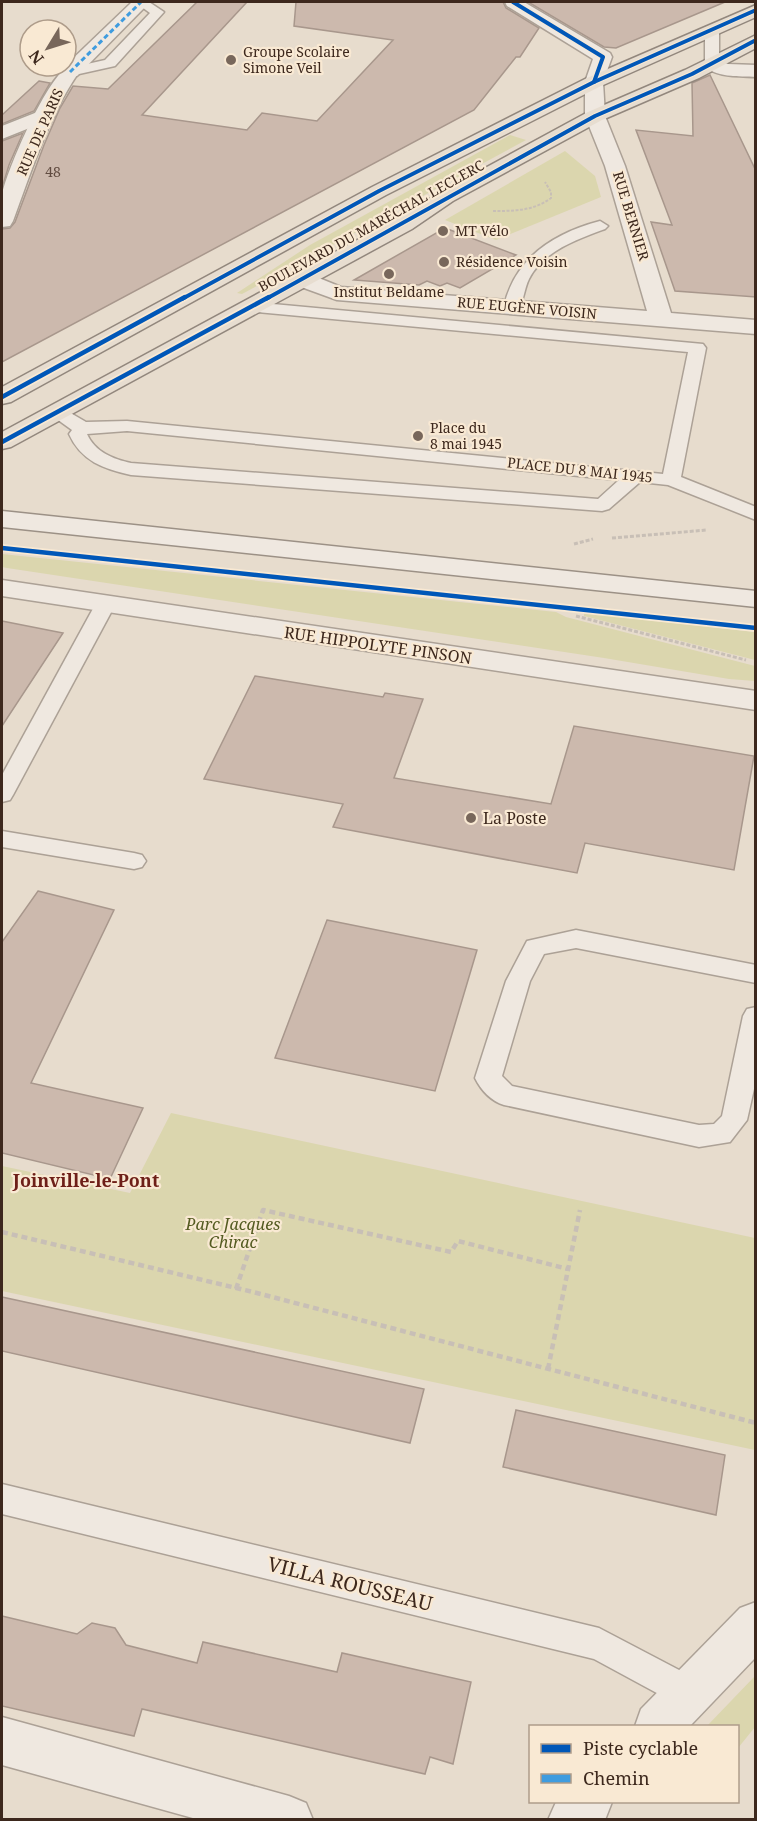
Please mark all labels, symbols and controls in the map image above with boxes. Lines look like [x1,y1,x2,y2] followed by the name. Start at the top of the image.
[18,18,78,78] north arrow
[243,42,350,77] place label: Groupe Scolaire Simone Veil
[23,45,49,69] text: N
[224,53,238,67] marker: Groupe Scolaire Simone Veil
[12,85,67,178] street label: RUE DE PARIS
[254,155,487,296] street label: BOULEVARD DU MARÉCHAL LECLERC
[45,162,61,181] house number: 48
[609,169,654,264] street label: RUE BERNIER
[455,221,509,240] place label: MT Vélo
[436,224,450,238] marker: MT Vélo
[456,252,568,271] place label: Résidence Voisin
[437,255,451,269] marker: Résidence Voisin
[382,267,396,281] marker: Institut Beldame
[334,282,444,301] place label: Institut Beldame
[456,292,598,323] street label: RUE EUGÈNE VOISIN
[430,418,502,453] place label: Place du 8 mai 1945
[411,429,425,443] marker: Place du 8 mai 1945
[506,452,654,487] street label: PLACE DU 8 MAI 1945
[283,621,473,669] street label: RUE HIPPOLYTE PINSON
[483,807,546,829] place label: La Poste
[464,811,478,825] marker: La Poste
[12,1168,159,1192] district label: Joinville-le-Pont
[185,1213,280,1253] park label: Parc Jacques Chirac
[265,1550,436,1617] street label: VILLA ROUSSEAU
[529,1725,739,1803] legend
[583,1736,698,1760] text: Piste cyclable
[583,1766,650,1790] text: Chemin

